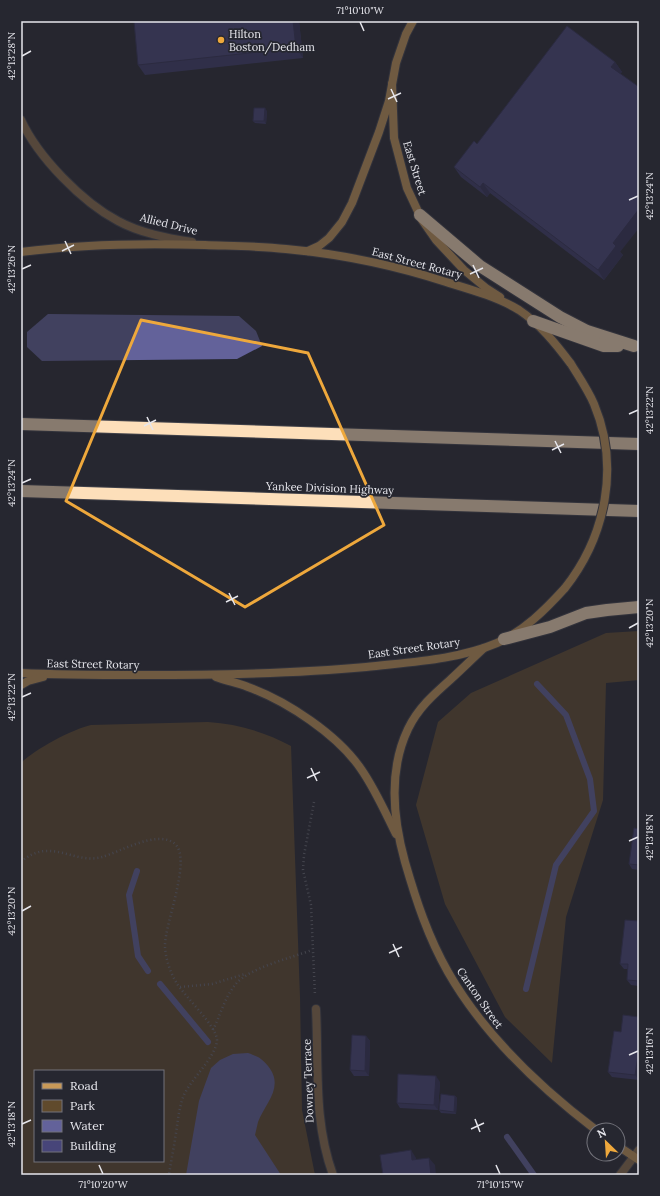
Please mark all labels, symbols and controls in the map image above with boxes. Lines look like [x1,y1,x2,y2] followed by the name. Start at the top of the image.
[336,4,385,17] text: 71°10'10"W
[229,27,315,55] place label: Hilton Boston/Dedham
[5,32,18,80] text: 42°13'28"N
[216,35,226,45] marker: Hilton Boston/Dedham
[400,139,430,198] street label: East Street
[643,172,656,220] text: 42°13'24"N
[138,210,199,238] street label: Allied Drive
[5,244,18,293] text: 42°13'26"N
[370,244,464,282] street label: East Street Rotary
[643,386,656,434] text: 42°13'22"N
[5,459,18,507] text: 42°13'24"N
[265,479,394,497] street label: Yankee Division Highway
[643,598,656,647] text: 42°13'20"N
[367,635,461,661] street label: East Street Rotary
[46,656,140,672] street label: East Street Rotary
[5,673,18,721] text: 42°13'22"N
[643,813,656,860] text: 42°13'18"N
[5,886,18,935] text: 42°13'20"N
[454,965,507,1032] street label: Canton Street
[643,1027,656,1074] text: 42°13'16"N
[300,1039,316,1123] street label: Downey Terrace
[34,1070,164,1162] legend
[70,1078,98,1093] text: Road
[70,1098,96,1113] text: Park
[5,1100,18,1147] text: 42°13'18"N
[70,1118,105,1133] text: Water
[586,1122,626,1162] north arrow
[595,1125,609,1141] text: N
[70,1138,116,1153] text: Building
[78,1178,129,1191] text: 71°10'20"W
[477,1178,524,1191] text: 71°10'15"W

